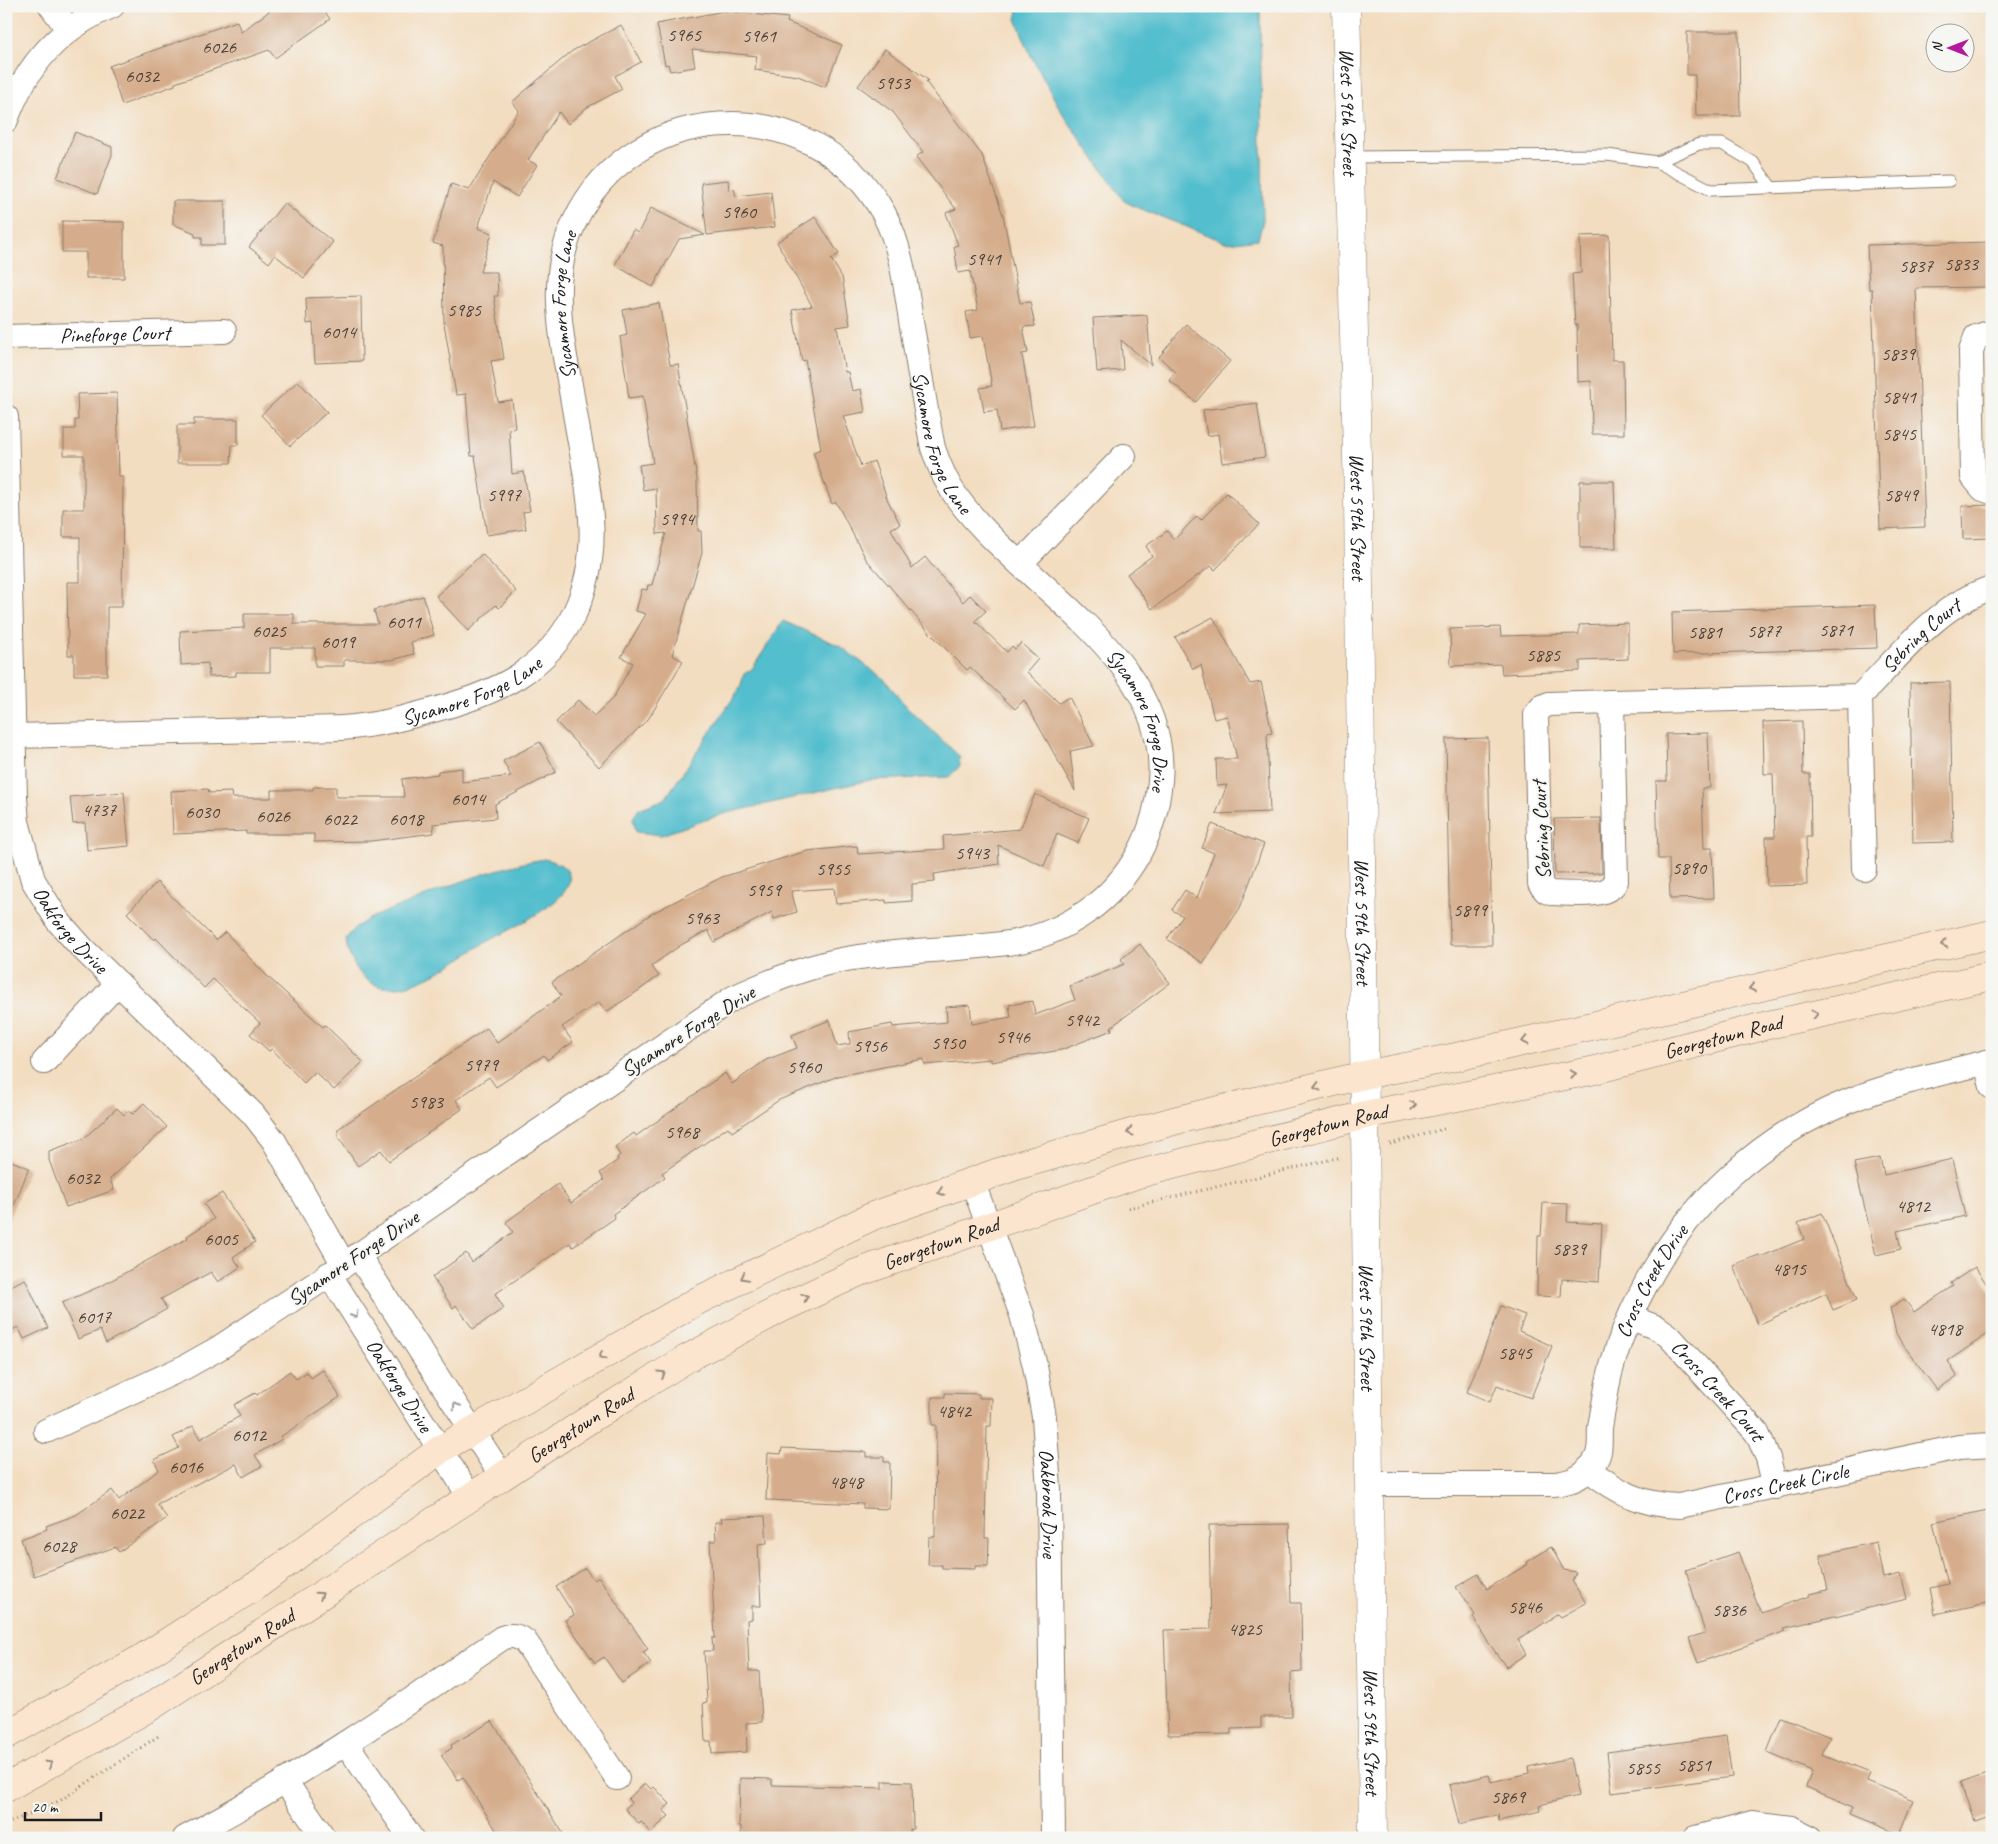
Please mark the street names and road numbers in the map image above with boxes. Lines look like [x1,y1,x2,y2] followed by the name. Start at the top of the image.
[1334,48,1363,178] street label: West 59th Street
[546,225,583,381] street label: Sycamore Forge Lane
[59,319,174,349] street label: Pineforge Court
[907,370,979,521] street label: Sycamore Forge Lane
[1344,453,1372,583] street label: West 59th Street
[1876,591,1968,678] street label: Sebring Court
[1101,643,1174,796] street label: Sycamore Forge Drive
[399,649,549,731] street label: Sycamore Forge Lane
[1525,777,1557,880] street label: Sebring Court
[1349,858,1376,988] street label: West 59th Street
[27,882,114,980] street label: Oakforge Drive
[616,978,762,1083] street label: Sycamore Forge Drive
[1661,1009,1787,1065] street label: Georgetown Road
[1266,1097,1392,1153] street label: Georgetown Road
[282,1203,426,1312] street label: Sycamore Forge Drive
[880,1210,1005,1276] street label: Georgetown Road
[1610,1218,1694,1341] street label: Cross Creek Drive
[1354,1263,1381,1393] street label: West 59th Street
[360,1334,439,1438] street label: Oakforge Drive
[1666,1334,1772,1446] street label: Cross Creek Court
[523,1380,641,1469] street label: Georgetown Road
[1033,1448,1063,1559] street label: Oakbrook Drive
[1720,1457,1852,1509] street label: Cross Creek Circle
[184,1601,302,1691] street label: Georgetown Road
[1358,1668,1386,1798] street label: West 59th Street

